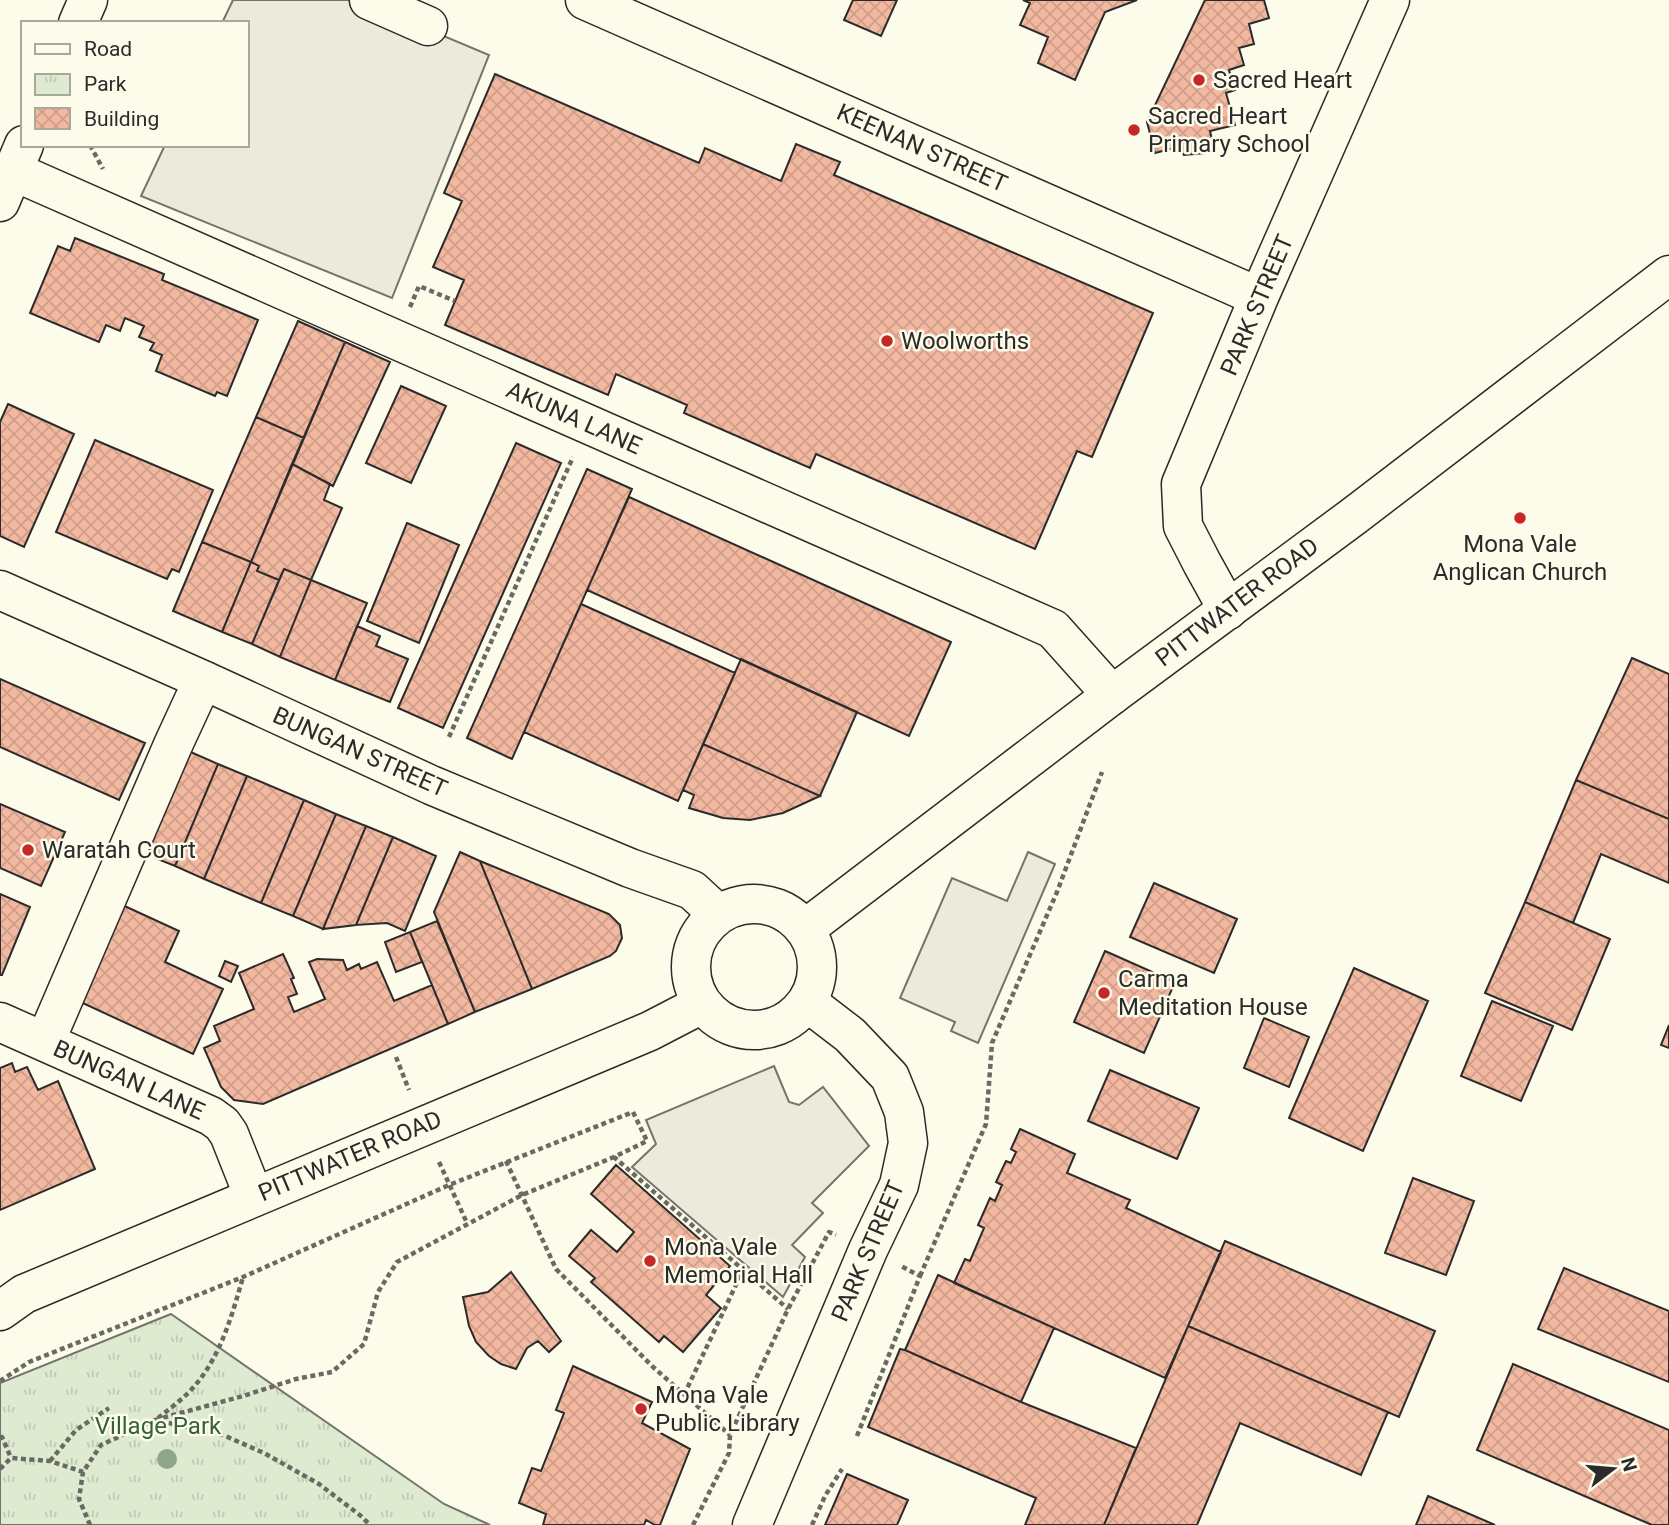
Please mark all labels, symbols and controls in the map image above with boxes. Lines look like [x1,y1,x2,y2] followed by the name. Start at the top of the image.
[21,21,248,147] legend
[84,37,132,61] text: Road
[1213,66,1353,94] place label: Sacred Heart
[84,72,127,96] text: Park
[1191,72,1207,88] marker: Sacred Heart
[832,98,1012,198] street label: KEENAN STREET
[1148,102,1310,158] place label: Sacred Heart Primary School
[84,107,159,131] text: Building
[1126,122,1142,138] marker: Sacred Heart Primary School
[1215,230,1299,380] street label: PARK STREET
[901,327,1029,355] place label: Woolworths
[879,333,895,349] marker: Woolworths
[502,376,646,460] street label: AKUNA LANE
[1512,510,1528,526] marker: Mona Vale Anglican Church
[1433,530,1607,586] place label: Mona Vale Anglican Church
[1150,532,1324,672] street label: PITTWATER ROAD
[268,701,452,803] street label: BUNGAN STREET
[42,836,196,864] place label: Waratah Court
[20,842,36,858] marker: Waratah Court
[1118,965,1308,1021] place label: Carma Meditation House
[1096,985,1112,1001] marker: Carma Meditation House
[49,1034,209,1126] street label: BUNGAN LANE
[254,1105,446,1207] street label: PITTWATER ROAD
[826,1176,910,1326] street label: PARK STREET
[664,1233,813,1289] place label: Mona Vale Memorial Hall
[642,1253,658,1269] marker: Mona Vale Memorial Hall
[655,1381,800,1437] place label: Mona Vale Public Library
[633,1401,649,1417] marker: Mona Vale Public Library
[95,1412,222,1440] park label: Village Park
[1578,1434,1648,1504] north arrow
[1616,1455,1642,1474] text: N

